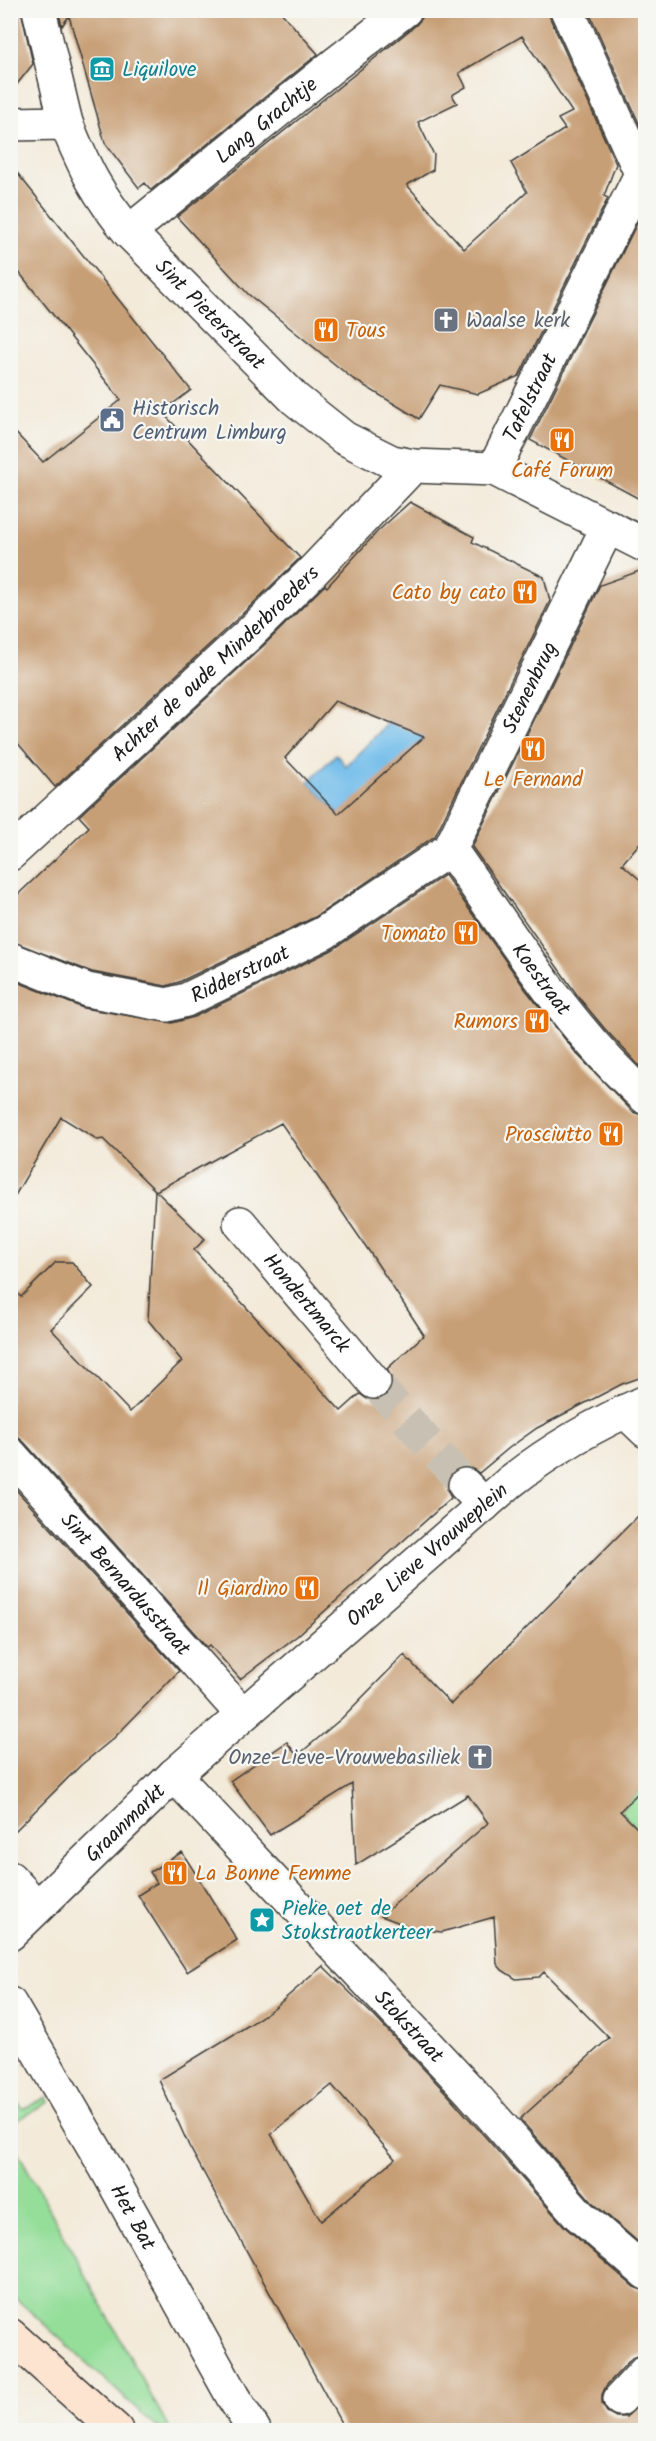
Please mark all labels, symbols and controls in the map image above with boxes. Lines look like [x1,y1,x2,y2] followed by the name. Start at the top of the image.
[87,54,117,84] museum icon: Liquilove
[122,54,197,87] place label: Liquilove
[209,69,326,173] street label: Lang Grachtje
[146,251,273,379] street label: Sint Pieterstraat
[431,305,461,335] church icon: Waalse kerk
[466,305,570,338] place label: Waalse kerk
[311,315,341,345] restaurant icon: Tous
[346,315,386,348] place label: Tous
[495,347,567,448] street label: Tafelstraat
[132,393,287,450] place label: Historisch Centrum Limburg
[97,405,127,435] public building icon: Historisch Centrum Limburg
[547,425,577,455] restaurant icon: Café Forum
[511,455,613,488] place label: Café Forum
[105,558,328,771] street label: Achter de oude Minderbroeders
[391,577,506,610] place label: Cato by cato
[510,577,540,607] restaurant icon: Cato by cato
[494,636,567,740] street label: Stenenbrug
[518,734,548,764] restaurant icon: Le Fernand
[483,764,583,797] place label: Le Fernand
[381,918,446,951] place label: Tomato
[451,918,481,948] restaurant icon: Tomato
[185,937,296,1013] street label: Ridderstraat
[502,937,579,1024] street label: Koestraat
[454,1006,518,1039] place label: Rumors
[522,1006,552,1036] restaurant icon: Rumors
[505,1119,592,1152] place label: Prosciutto
[596,1119,626,1149] restaurant icon: Prosciutto
[254,1246,358,1361] street label: Hondertmarck
[339,1475,516,1636] street label: Onze Lieve Vrouweplein
[51,1505,199,1665] street label: Sint Bernardusstraat
[197,1573,288,1606] place label: Il Giardino
[292,1573,322,1603] restaurant icon: Il Giardino
[228,1742,460,1775] place label: Onze-Lieve-Vrouwebasiliek
[465,1742,495,1772] church icon: Onze-Lieve-Vrouwebasiliek
[78,1776,175,1871] street label: Graanmarkt
[160,1858,190,1888] restaurant icon: La Bonne Femme
[195,1858,352,1891] place label: La Bonne Femme
[282,1893,433,1950] place label: Pieke oet de Stokstraotkerteer
[247,1905,277,1935] place icon: Pieke oet de Stokstraotkerteer
[365,1983,452,2072] street label: Stokstraat
[100,2178,164,2258] street label: Het Bat

